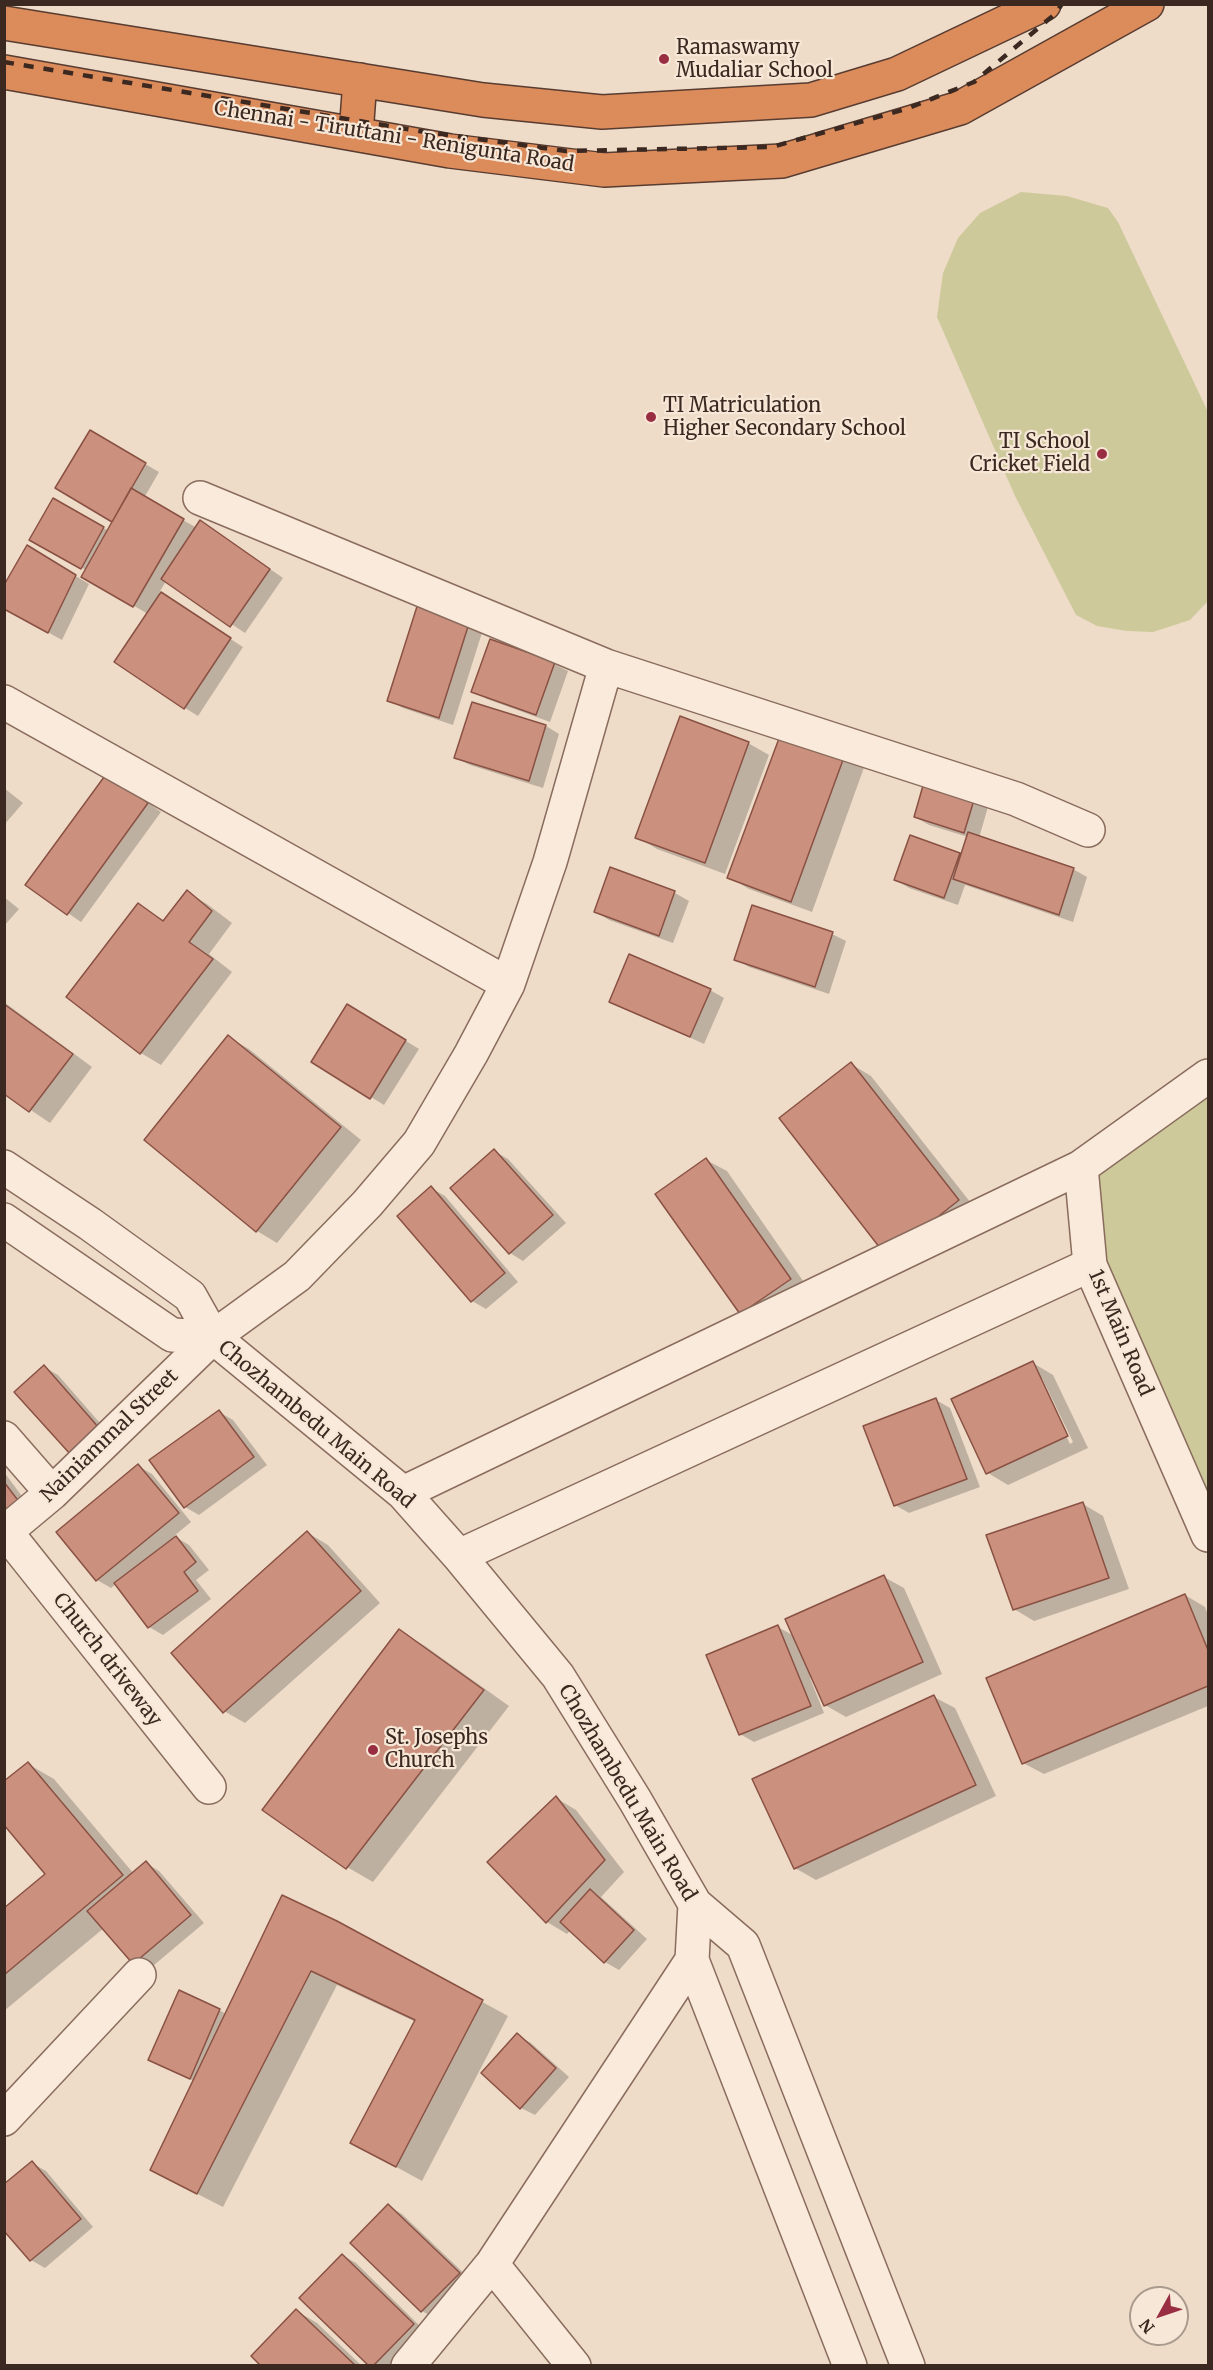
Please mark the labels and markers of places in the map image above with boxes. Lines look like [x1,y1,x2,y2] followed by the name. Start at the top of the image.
[676,36,833,83] place label: Ramaswamy Mudaliar School
[657,52,671,66] marker: Ramaswamy Mudaliar School
[663,394,906,441] place label: TI Matriculation Higher Secondary School
[644,410,658,424] marker: TI Matriculation Higher Secondary School
[970,430,1090,477] place label: TI School Cricket Field
[1095,447,1109,461] marker: TI School Cricket Field
[385,1726,488,1773] place label: St. Josephs Church
[366,1743,380,1757] marker: St. Josephs Church

